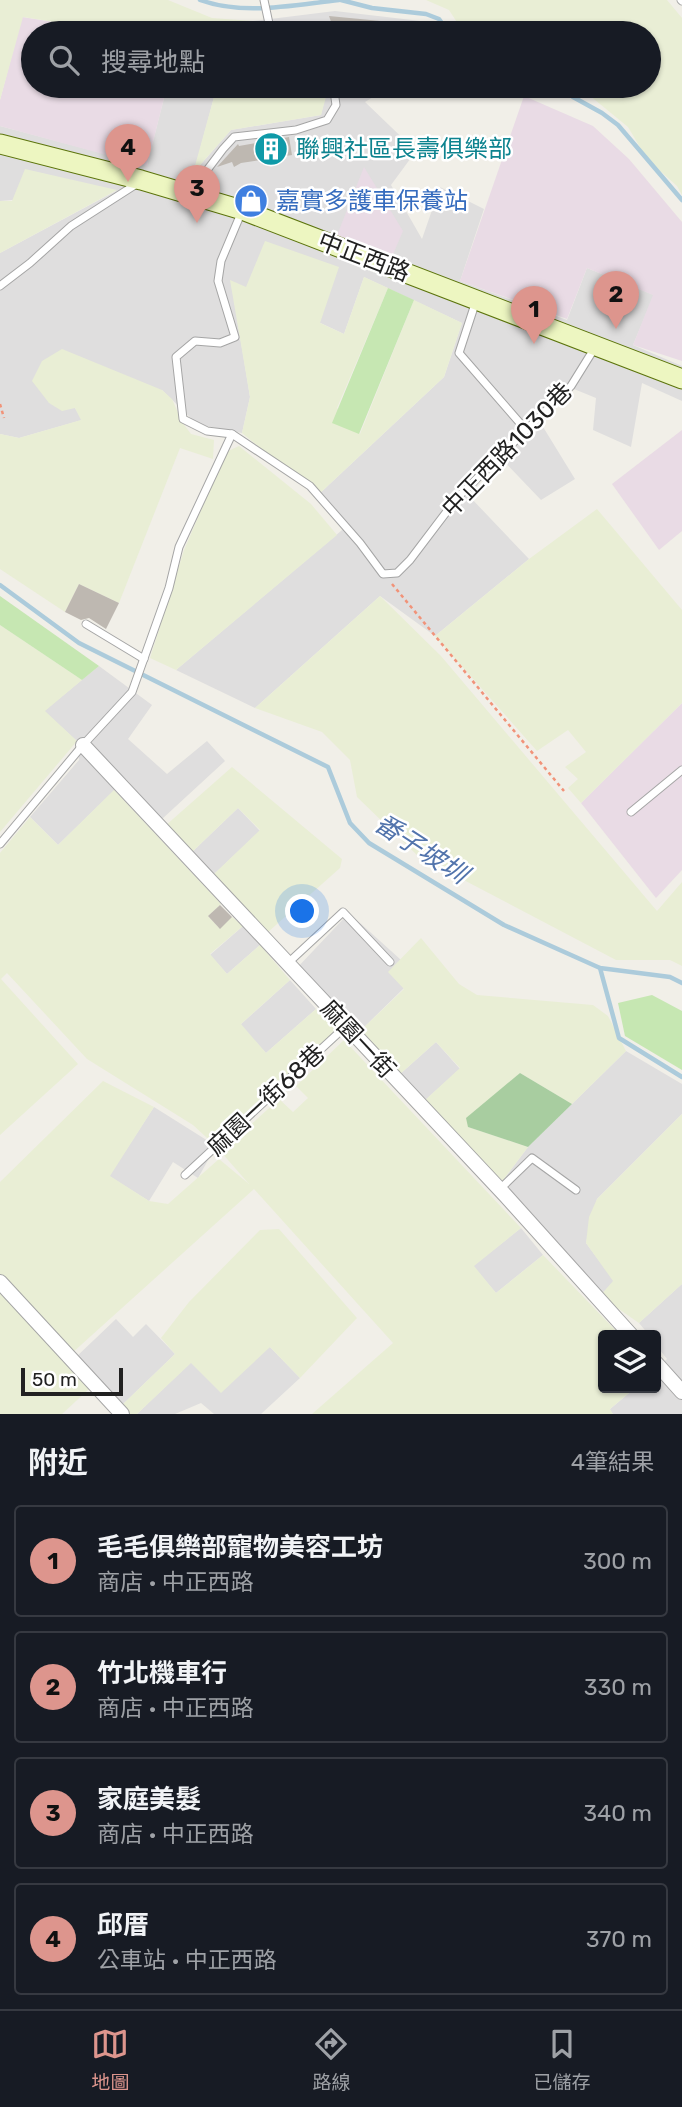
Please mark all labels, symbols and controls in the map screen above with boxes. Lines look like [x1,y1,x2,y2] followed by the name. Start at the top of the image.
[21,21,661,98] search box
[45,41,83,79] icon: search
[101,47,205,78] text: 搜尋地點
[105,124,151,182] pin: 4
[252,130,290,168] building icon: 聯興社區長壽俱樂部
[296,135,512,163] place label: 聯興社區長壽俱樂部
[174,165,220,223] pin: 3
[232,182,270,220] shop icon: 嘉實多護車保養站
[276,187,468,215] place label: 嘉實多護車保養站
[314,227,414,287] street label: 中正西路
[593,271,639,329] pin: 2
[511,286,557,344] pin: 1
[436,377,578,523] street label: 中正西路1030巷
[369,808,476,892] water label: 番子坡圳
[285,894,319,928] your location
[315,994,401,1084] street label: 麻園一街
[202,1039,330,1161] street label: 麻園一街68巷
[598,1330,661,1393] map controls
[598,1330,661,1393] button: layers
[21,1365,122,1397] scale bar
[32,1368,77,1391] text: 50 m
[28,1445,88,1481] text: 附近
[571,1448,654,1476] text: 4筆結果
[97,1532,383,1563] text: 毛毛俱樂部寵物美容工坊
[47,1547,59,1575] text: 1
[583,1547,652,1575] text: 300 m
[97,1568,254,1596] text: 商店 · 中正西路
[97,1658,227,1689] text: 竹北機車行
[46,1673,60,1701] text: 2
[584,1673,652,1701] text: 330 m
[97,1694,254,1722] text: 商店 · 中正西路
[97,1784,201,1815] text: 家庭美髮
[45,1799,61,1827] text: 3
[583,1799,652,1827] text: 340 m
[97,1820,254,1848] text: 商店 · 中正西路
[97,1910,149,1941] text: 邱厝
[45,1925,61,1953] text: 4
[586,1925,652,1953] text: 370 m
[97,1946,277,1974] text: 公車站 · 中正西路
[91,2025,130,2094] tab: 地圖
[312,2025,351,2094] tab: 路線
[533,2025,591,2094] tab: 已儲存

